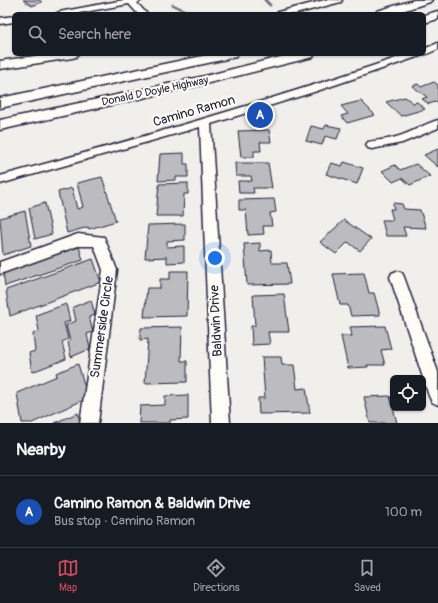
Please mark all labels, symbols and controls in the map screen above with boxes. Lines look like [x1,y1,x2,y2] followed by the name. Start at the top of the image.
[12,12,426,56] search box
[26,23,48,45] icon: search
[58,25,131,44] text: Search here
[101,73,210,109] street label: Donald D Doyle Highway
[151,92,237,130] street label: Camino Ramon
[247,100,273,130] pin: A
[205,248,225,268] your location
[87,274,117,379] street label: Summerside Circle
[206,284,226,357] street label: Baldwin Drive
[390,375,426,411] map controls
[390,375,426,411] button: locate
[16,439,65,460] text: Nearby
[54,494,250,513] text: Camino Ramon & Baldwin Drive
[25,504,33,520] text: A
[385,504,422,520] text: 100 m
[54,513,195,529] text: Bus stop · Camino Ramon
[57,557,79,594] tab: Map
[193,557,240,594] tab: Directions
[354,557,381,594] tab: Saved

